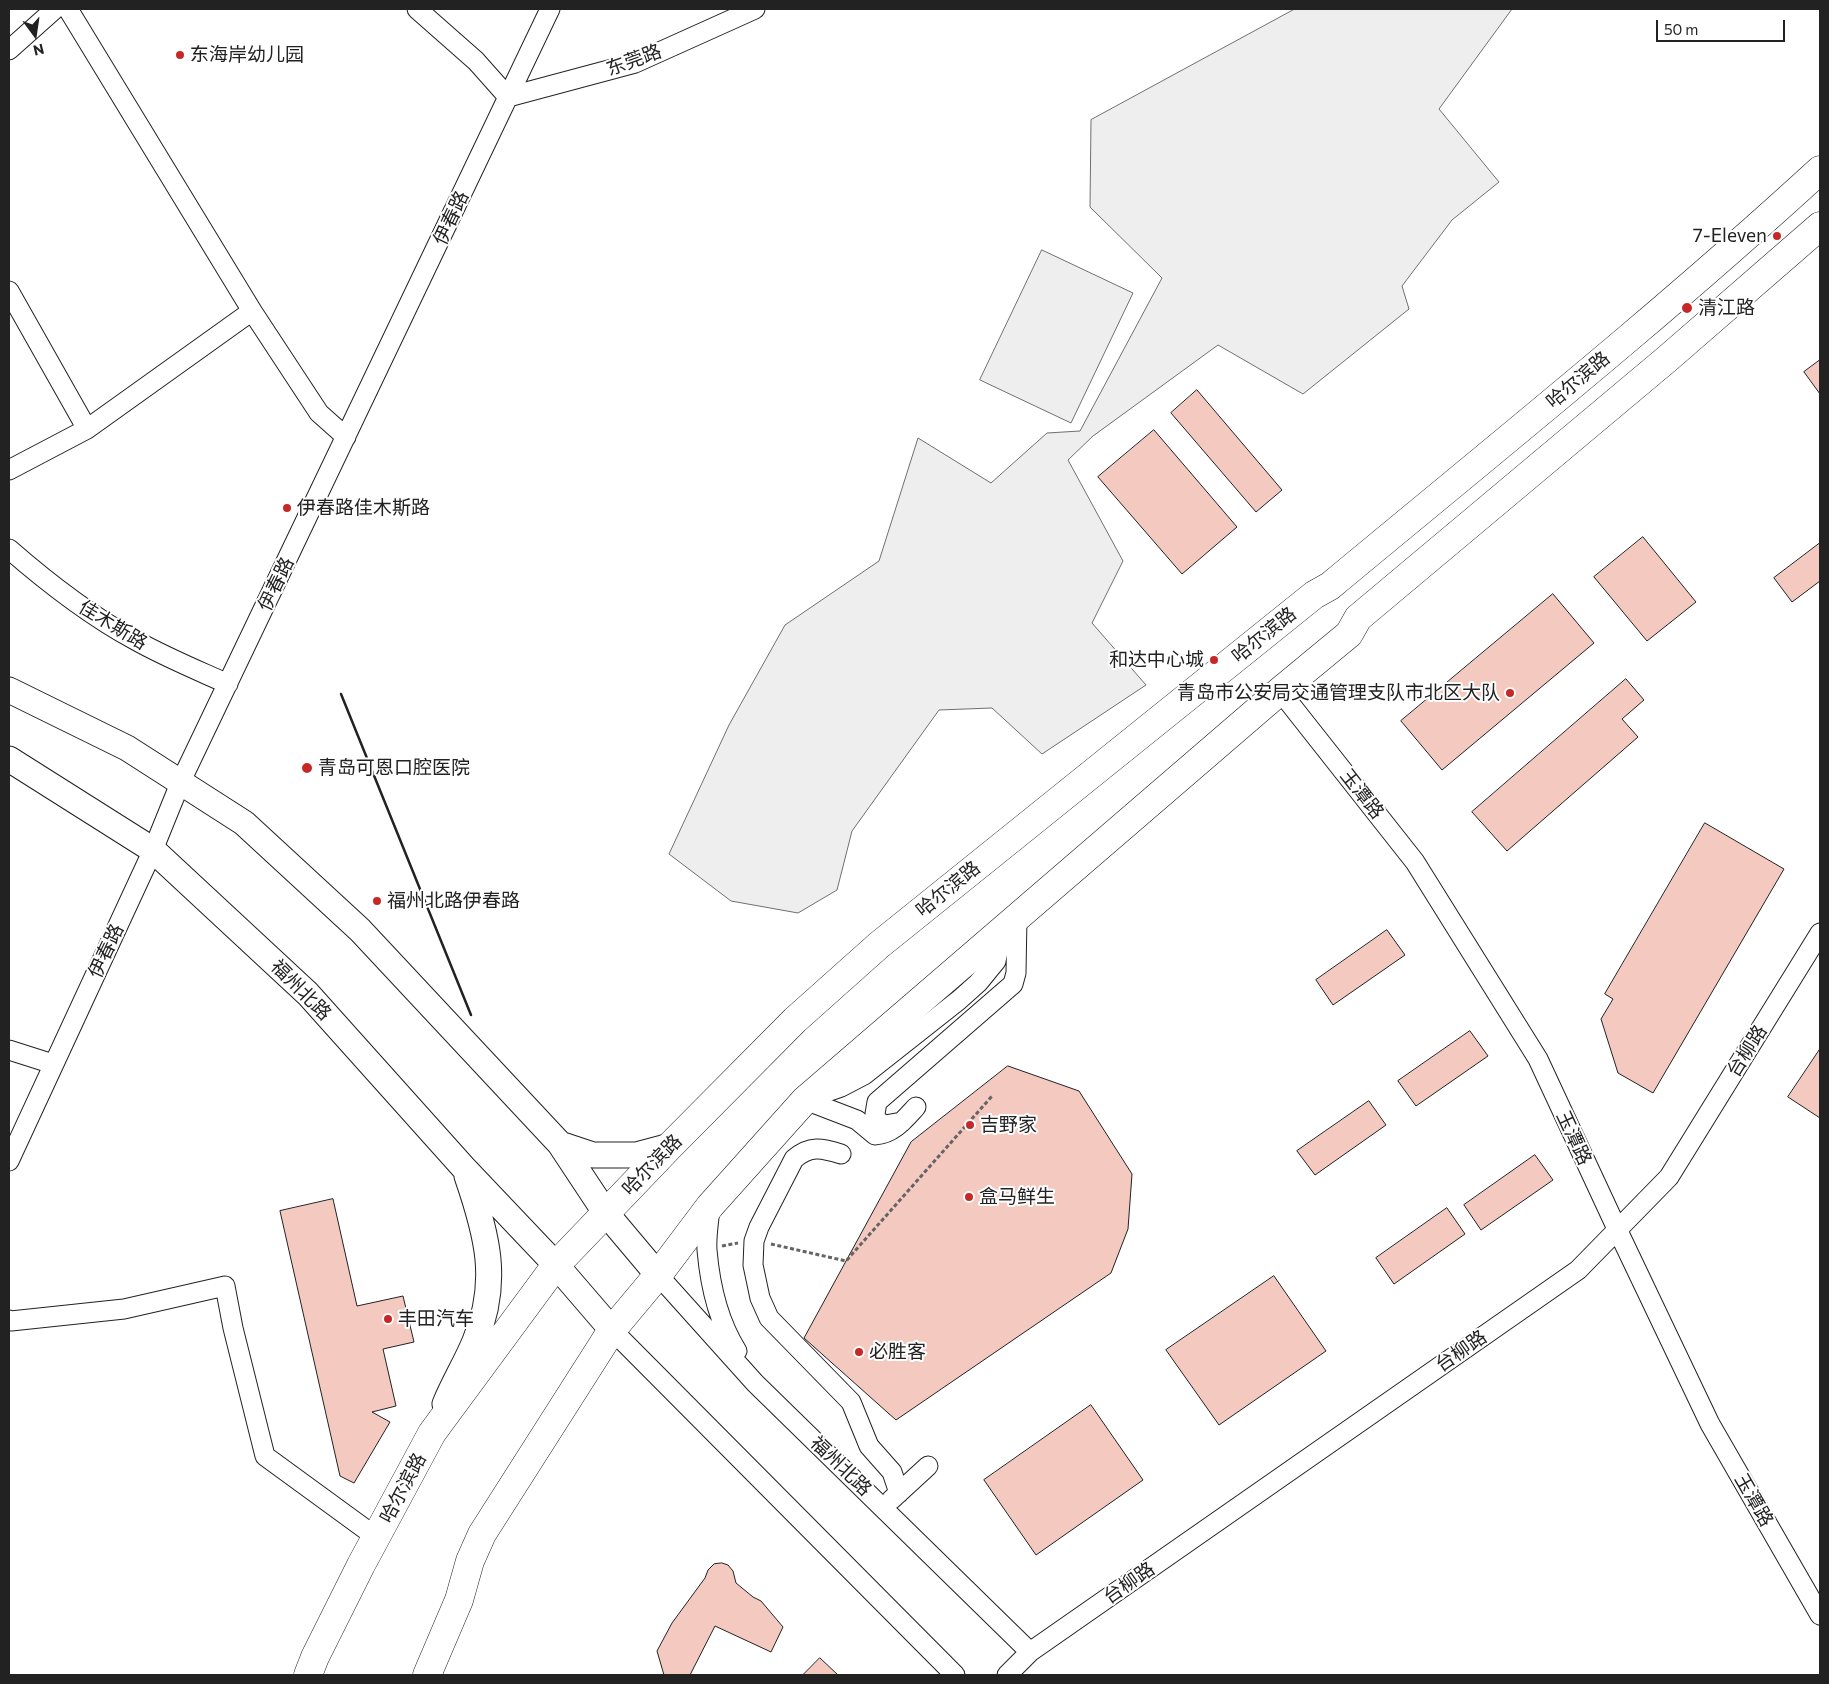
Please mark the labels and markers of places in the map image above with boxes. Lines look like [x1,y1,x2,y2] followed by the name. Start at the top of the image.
[190,44,304,66] place label: 东海岸幼儿园
[174,49,186,61] marker: 东海岸幼儿园
[1693,225,1767,247] place label: 7-Eleven
[1771,230,1783,242] marker: 7-Eleven
[1698,297,1755,319] place label: 清江路
[1680,301,1694,315] marker: 清江路
[297,497,430,519] place label: 伊春路佳木斯路
[281,502,293,514] marker: 伊春路佳木斯路
[1109,649,1204,671] place label: 和达中心城
[1208,654,1220,666] marker: 和达中心城
[1177,682,1500,704] place label: 青岛市公安局交通管理支队市北区大队
[1504,687,1516,699] marker: 青岛市公安局交通管理支队市北区大队
[318,757,470,779] place label: 青岛可恩口腔医院
[300,761,314,775] marker: 青岛可恩口腔医院
[387,890,520,912] place label: 福州北路伊春路
[371,895,383,907] marker: 福州北路伊春路
[980,1114,1037,1136] place label: 吉野家
[964,1119,976,1131] marker: 吉野家
[979,1186,1055,1208] place label: 盒马鲜生
[963,1191,975,1203] marker: 盒马鲜生
[398,1308,474,1330] place label: 丰田汽车
[382,1313,394,1325] marker: 丰田汽车
[869,1341,926,1363] place label: 必胜客
[853,1346,865,1358] marker: 必胜客

